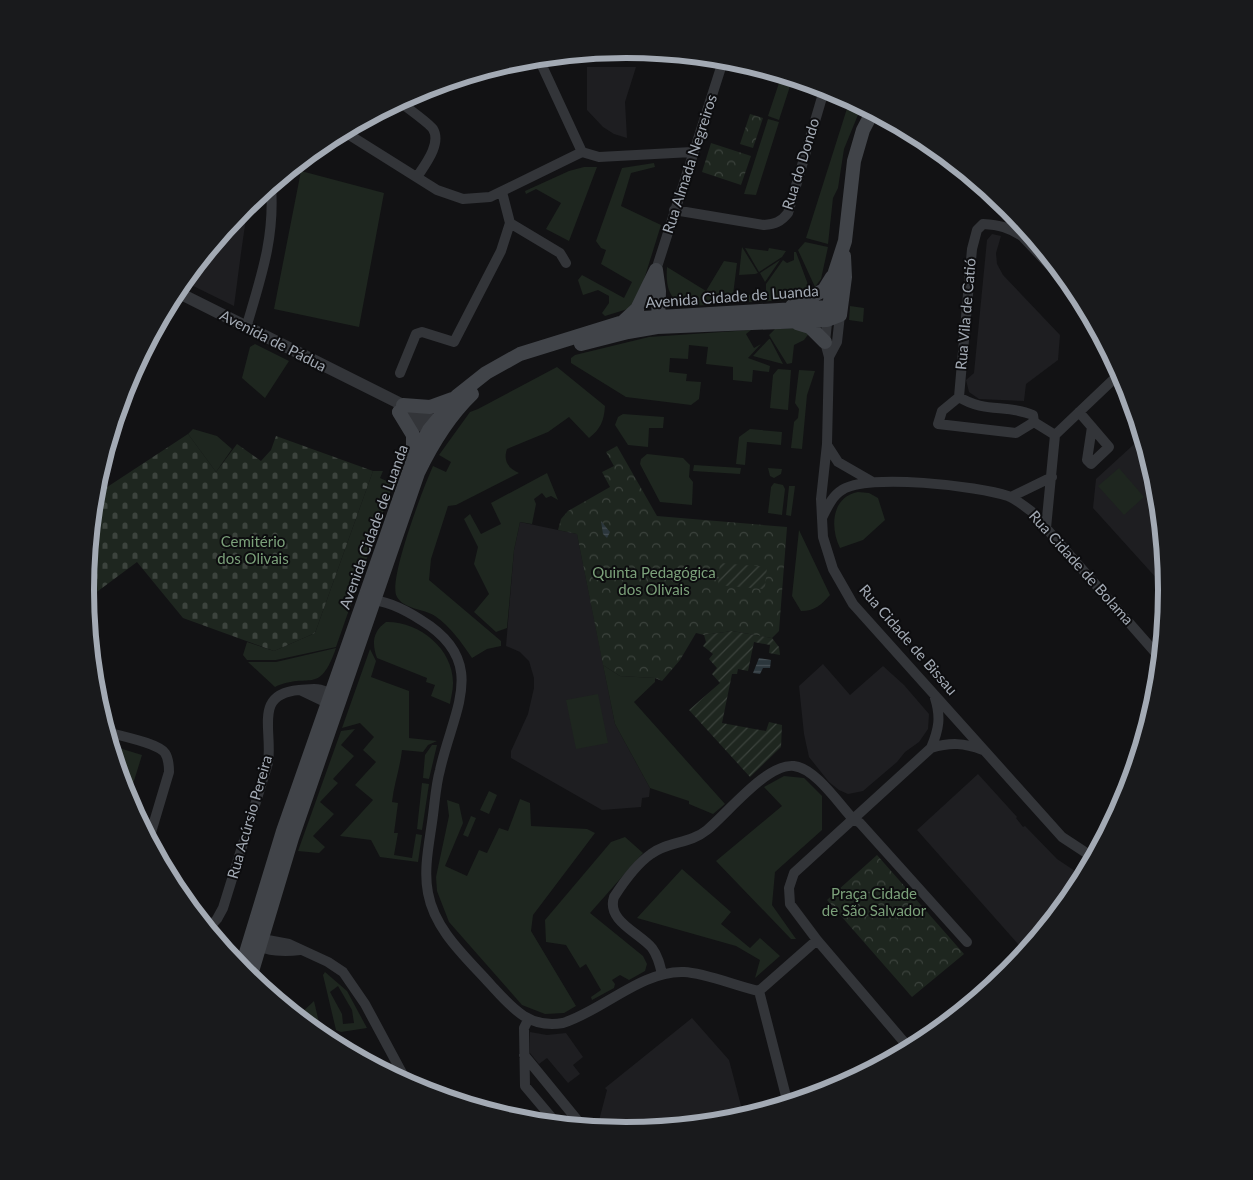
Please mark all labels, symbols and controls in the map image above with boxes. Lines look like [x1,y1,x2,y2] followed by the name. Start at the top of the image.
[658,92,720,236] street label: Rua Almada Negreiros
[778,116,822,212] street label: Rua do Dondo
[951,257,979,371] street label: Rua Vila de Catió
[645,281,819,311] street label: Avenida Cidade de Luanda
[217,305,330,375] street label: Avenida de Pádua
[335,442,411,611] street label: Avenida Cidade de Luanda
[1026,507,1138,628] street label: Rua Cidade de Bolama
[217,532,289,567] park label: Cemitério dos Olivais
[592,563,716,598] park label: Quinta Pedagógica dos Olivais
[856,580,962,698] street label: Rua Cidade de Bissau
[223,753,275,881] street label: Rua Acúrsio Pereira
[822,884,927,919] park label: Praça Cidade de São Salvador

